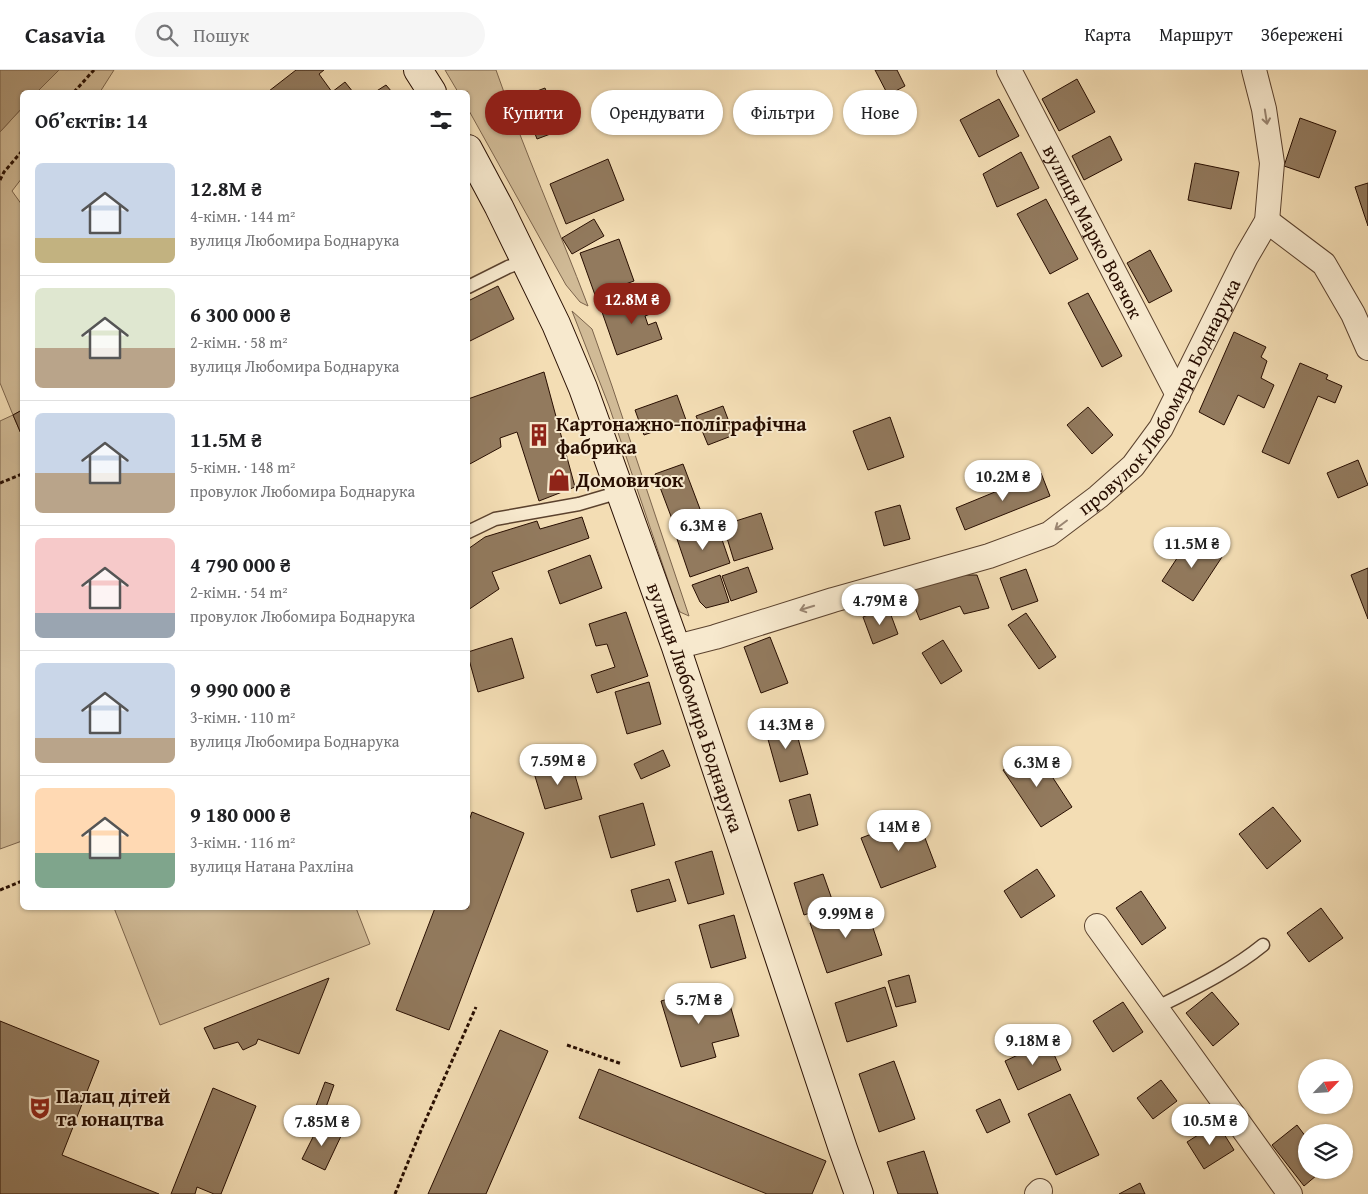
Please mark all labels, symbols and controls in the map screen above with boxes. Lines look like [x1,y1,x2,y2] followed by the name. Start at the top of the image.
[135,12,485,57] search box
[25,17,105,52] text: Casavia
[153,21,181,49] icon: search
[193,21,249,49] text: Пошук
[1085,21,1131,48] text: Карта
[1159,21,1233,48] text: Маршрут
[1261,21,1343,48] text: Збережені
[485,90,581,135] chip: Купити
[591,90,723,135] chip: Орендувати
[733,90,833,135] chip: Фільтри
[843,90,917,135] chip: Нове
[35,105,148,136] text: Об’єктів: 14
[427,106,455,134] icon: filters
[1261,109,1271,125] one-way arrow
[1036,139,1151,324] street label: вулиця Марко Вовчок
[190,173,262,204] text: 12.8M ₴
[75,183,135,243] icon: home
[190,204,295,228] text: 4-кімн. · 144 m²
[190,228,399,252] text: вулиця Любомира Боднарука
[1071,273,1247,521] street label: провулок Любомира Боднарука
[586,282,678,325] pin: 12.8M ₴
[605,287,659,311] text: 12.8M ₴
[190,299,291,330] text: 6 300 000 ₴
[75,308,135,368] icon: home
[190,330,288,354] text: 2-кімн. · 58 m²
[190,354,399,378] text: вулиця Любомира Боднарука
[556,409,807,461] place label: Картонажно-поліграфічна фабрика
[526,422,552,448] building icon: Картонажно-поліграфічна фабрика
[190,424,262,455] text: 11.5M ₴
[75,433,135,493] icon: home
[190,455,295,479] text: 5-кімн. · 148 m²
[957,460,1049,502] pin: 10.2M ₴
[976,464,1030,488] text: 10.2M ₴
[575,465,684,494] place label: Домовичок
[546,467,572,493] shop icon: Домовичок
[190,479,415,503] text: провулок Любомира Боднарука
[662,508,744,551] pin: 6.3M ₴
[680,513,726,537] text: 6.3M ₴
[1054,520,1068,530] one-way arrow
[1146,526,1238,569] pin: 11.5M ₴
[1165,531,1219,555] text: 11.5M ₴
[190,549,291,580] text: 4 790 000 ₴
[75,558,135,618] icon: home
[640,578,752,836] street label: вулиця Любомира Боднарука
[190,580,288,604] text: 2-кімн. · 54 m²
[834,584,926,626] pin: 4.79M ₴
[853,588,907,612] text: 4.79M ₴
[190,604,415,628] text: провулок Любомира Боднарука
[800,604,816,613] one-way arrow
[190,674,291,705] text: 9 990 000 ₴
[75,683,135,743] icon: home
[190,705,295,729] text: 3-кімн. · 110 m²
[740,708,832,750] pin: 14.3M ₴
[759,712,813,736] text: 14.3M ₴
[190,729,399,753] text: вулиця Любомира Боднарука
[512,744,604,786] pin: 7.59M ₴
[996,746,1078,788] pin: 6.3M ₴
[531,748,585,772] text: 7.59M ₴
[1014,750,1060,774] text: 6.3M ₴
[190,799,291,830] text: 9 180 000 ₴
[75,808,135,868] icon: home
[864,810,934,852] pin: 14M ₴
[878,814,920,838] text: 14M ₴
[190,830,295,854] text: 3-кімн. · 116 m²
[190,854,354,878] text: вулиця Натана Рахліна
[800,896,892,939] pin: 9.99M ₴
[819,901,873,925] text: 9.99M ₴
[658,982,740,1025] pin: 5.7M ₴
[676,987,722,1011] text: 5.7M ₴
[987,1024,1079,1066] pin: 9.18M ₴
[1006,1028,1060,1052] text: 9.18M ₴
[1298,1059,1352,1114] north arrow
[1298,1059,1353,1179] map controls
[56,1081,171,1133] place label: Палац дітей та юнацтва
[27,1095,53,1121] theatre icon: Палац дітей та юнацтва
[276,1104,368,1147] pin: 7.85M ₴
[1164,1104,1256,1146] pin: 10.5M ₴
[1183,1108,1237,1132] text: 10.5M ₴
[295,1109,349,1133] text: 7.85M ₴
[1298,1124,1353,1179] button: layers

